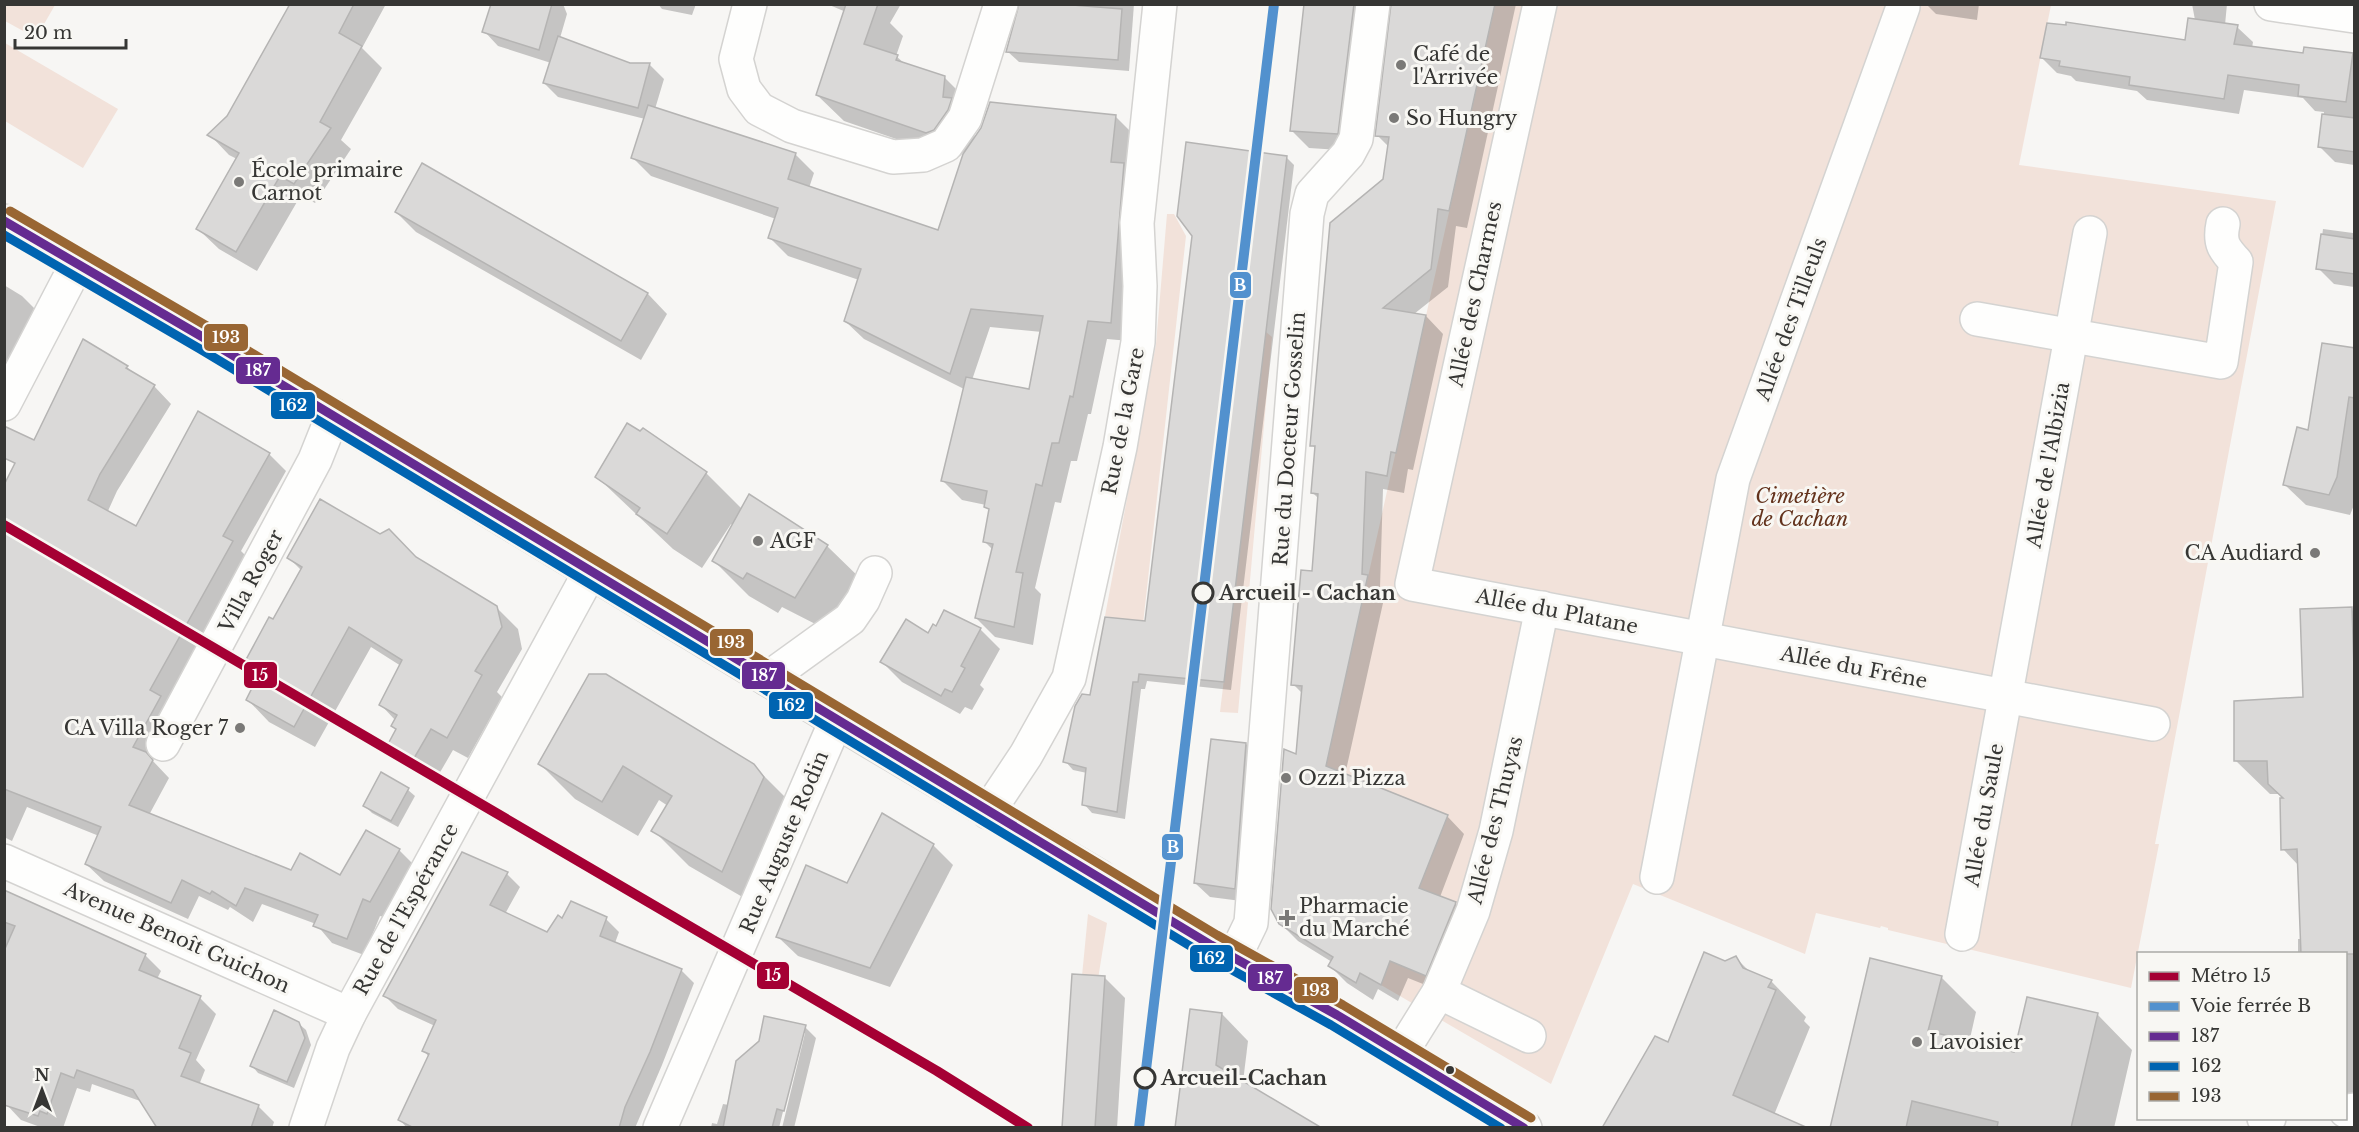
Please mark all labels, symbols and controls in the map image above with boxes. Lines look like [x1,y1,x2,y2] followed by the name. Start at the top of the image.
[15,12,126,50] scale bar
[24,22,72,44] text: 20 m
[1413,42,1498,89] place label: Café de l'Arrivée
[1394,58,1408,72] marker: Café de l'Arrivée
[1406,106,1518,130] place label: So Hungry
[1387,111,1401,125] marker: So Hungry
[251,157,403,205] place label: École primaire Carnot
[232,175,246,189] marker: École primaire Carnot
[1443,199,1506,390] street label: Allée des Charmes
[1750,234,1832,405] street label: Allée des Tilleuls
[1229,271,1252,299] line badge: B
[1234,275,1247,295] text: B
[1268,311,1310,567] street label: Rue du Docteur Gosselin
[203,323,249,352] line badge: 193
[212,327,240,347] text: 193
[1097,345,1149,497] street label: Rue de la Gare
[235,356,281,385] line badge: 187
[245,360,271,380] text: 187
[2021,379,2075,551] street label: Allée de l'Albizia
[270,391,316,420] line badge: 162
[279,395,307,415] text: 162
[1752,484,1848,531] park label: Cimetière de Cachan
[213,525,288,638] street label: Villa Roger
[769,529,816,553] place label: AGF
[751,534,765,548] marker: AGF
[2185,541,2303,565] place label: CA Audiard
[2308,546,2322,560] marker: CA Audiard
[1218,581,1396,605] place label: Arcueil - Cachan
[1192,582,1214,604] marker: Arcueil - Cachan
[1473,583,1640,639] street label: Allée du Platane
[709,628,754,657] line badge: 193
[717,632,745,652] text: 193
[1778,641,1929,693] street label: Allée du Frêne
[243,661,278,689] line badge: 15
[741,661,786,690] line badge: 187
[252,665,268,685] text: 15
[751,665,777,685] text: 187
[768,691,814,720] line badge: 162
[777,695,805,715] text: 162
[64,716,229,740] place label: CA Villa Roger 7
[233,721,247,735] marker: CA Villa Roger 7
[1462,734,1527,907] street label: Allée des Thuyas
[1959,741,2008,890] street label: Allée du Saule
[735,747,833,937] street label: Rue Auguste Rodin
[1298,766,1406,790] place label: Ozzi Pizza
[1279,771,1293,785] marker: Ozzi Pizza
[349,819,463,999] street label: Rue de l'Espérance
[1161,833,1184,861] line badge: B
[1167,837,1180,857] text: B
[59,876,294,998] street label: Avenue Benoît Guichon
[1299,894,1410,941] place label: Pharmacie du Marché
[1280,911,1294,925] marker: Pharmacie du Marché
[1189,944,1234,973] line badge: 162
[1197,948,1225,968] text: 162
[2137,952,2347,1120] legend
[756,961,790,990] line badge: 15
[1247,963,1293,992] line badge: 187
[765,965,781,985] text: 15
[2191,965,2271,987] text: Métro 15
[1257,968,1283,988] text: 187
[1293,976,1339,1004] line badge: 193
[1302,980,1330,1000] text: 193
[2190,995,2311,1017] text: Voie ferrée B
[2191,1025,2220,1047] text: 187
[1929,1030,2023,1054] place label: Lavoisier
[1910,1035,1924,1049] marker: Lavoisier
[2191,1055,2222,1077] text: 162
[12,1060,72,1120] north arrow
[1444,1064,1456,1076] unlabelled marker
[34,1065,50,1085] text: N
[1160,1066,1328,1090] place label: Arcueil-Cachan
[1134,1067,1156,1089] marker: Arcueil-Cachan
[2191,1085,2222,1107] text: 193

